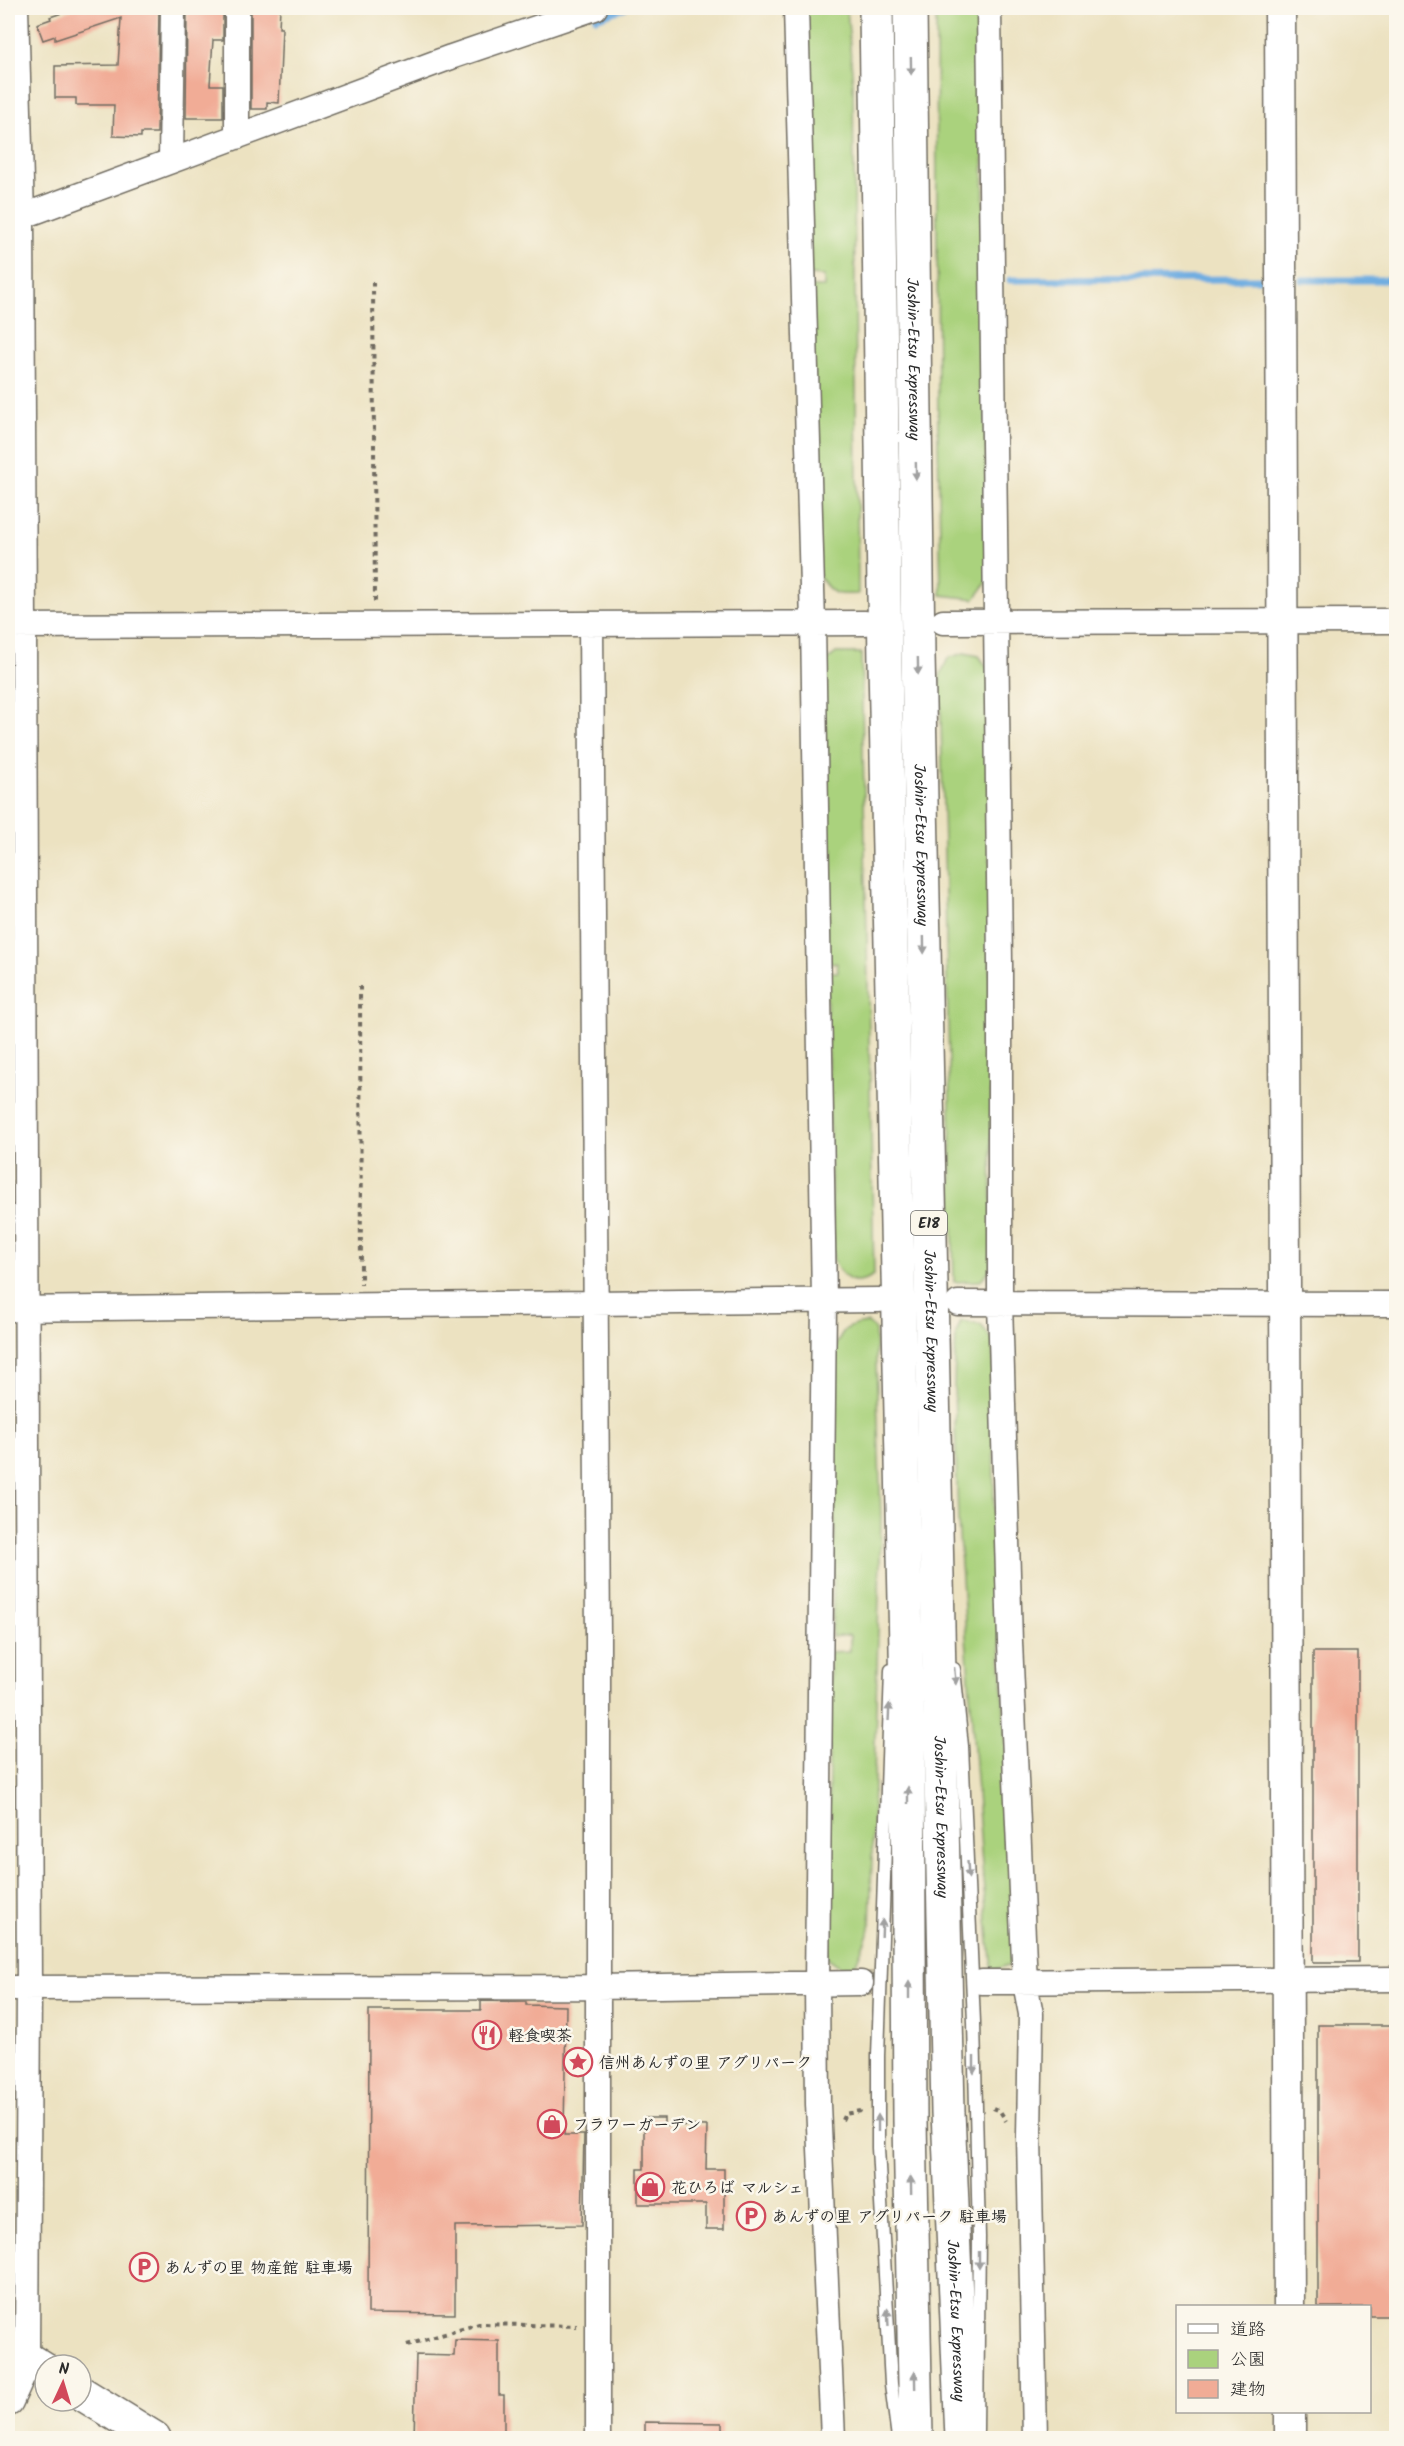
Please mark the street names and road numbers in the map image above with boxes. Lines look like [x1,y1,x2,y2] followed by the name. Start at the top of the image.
[899,278,926,441] street label: Joshin-Etsu Expressway
[906,764,935,927] street label: Joshin-Etsu Expressway
[911,1211,947,1235] road number: E18
[916,1249,945,1413] street label: Joshin-Etsu Expressway
[926,1735,955,1899] street label: Joshin-Etsu Expressway
[939,2239,971,2403] street label: Joshin-Etsu Expressway

